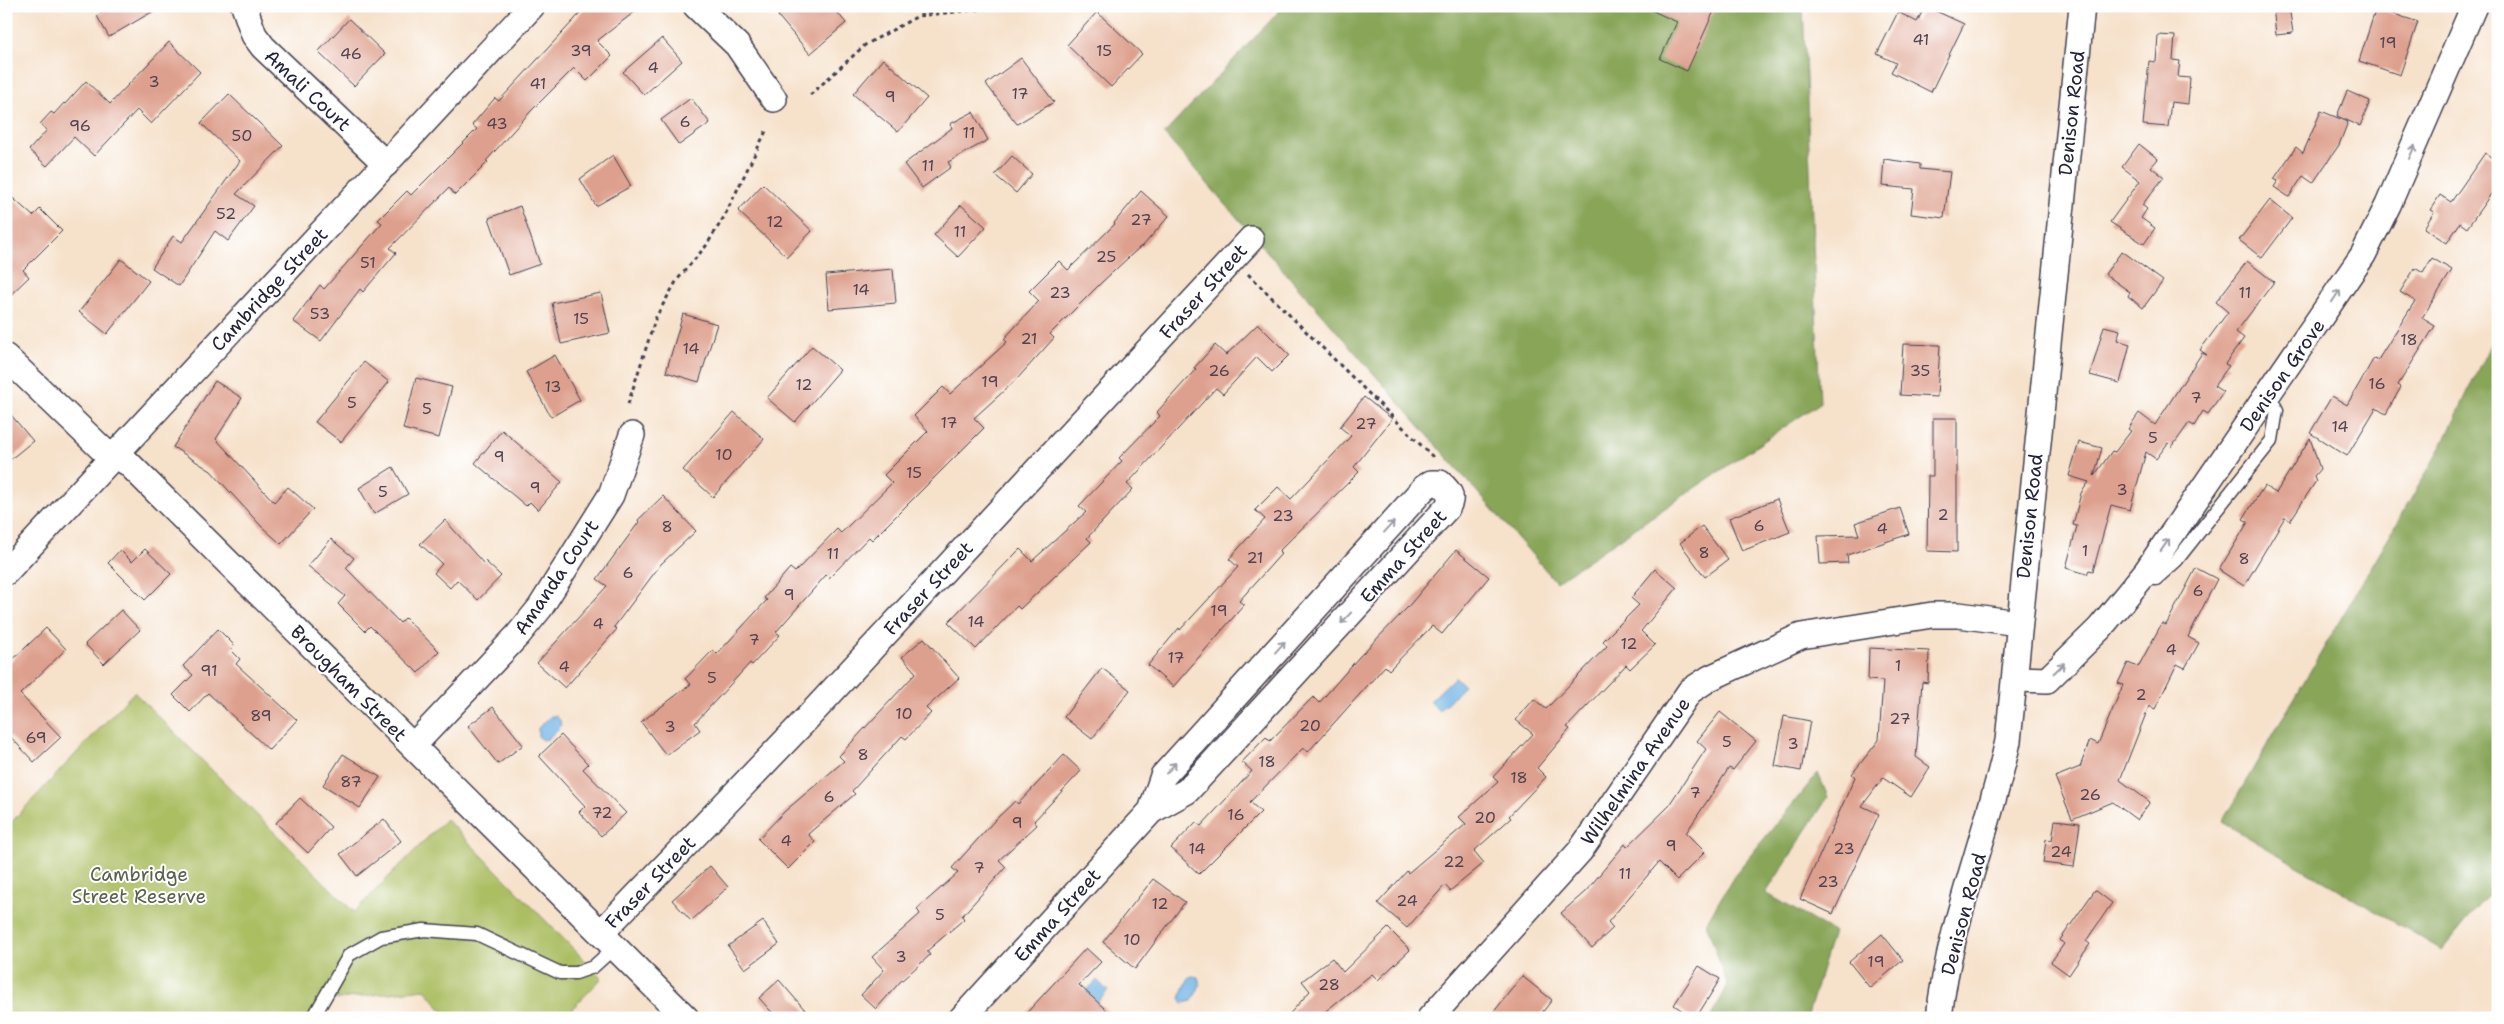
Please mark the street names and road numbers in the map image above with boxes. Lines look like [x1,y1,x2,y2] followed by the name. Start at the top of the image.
[259,44,356,137] street label: Amali Court
[2052,49,2090,177] street label: Denison Road
[205,222,333,357] street label: Cambridge Street
[1154,238,1253,344] street label: Fraser Street
[2234,314,2331,437] street label: Denison Grove
[2010,452,2048,580] street label: Denison Road
[1355,504,1452,609] street label: Emma Street
[509,515,604,640] street label: Amanda Court
[878,536,978,641] street label: Fraser Street
[285,620,412,747] street label: Brougham Street
[1575,692,1696,850] street label: Wilhelmina Avenue
[600,830,701,934] street label: Fraser Street
[1935,850,1992,978] street label: Denison Road
[1009,863,1106,968] street label: Emma Street

